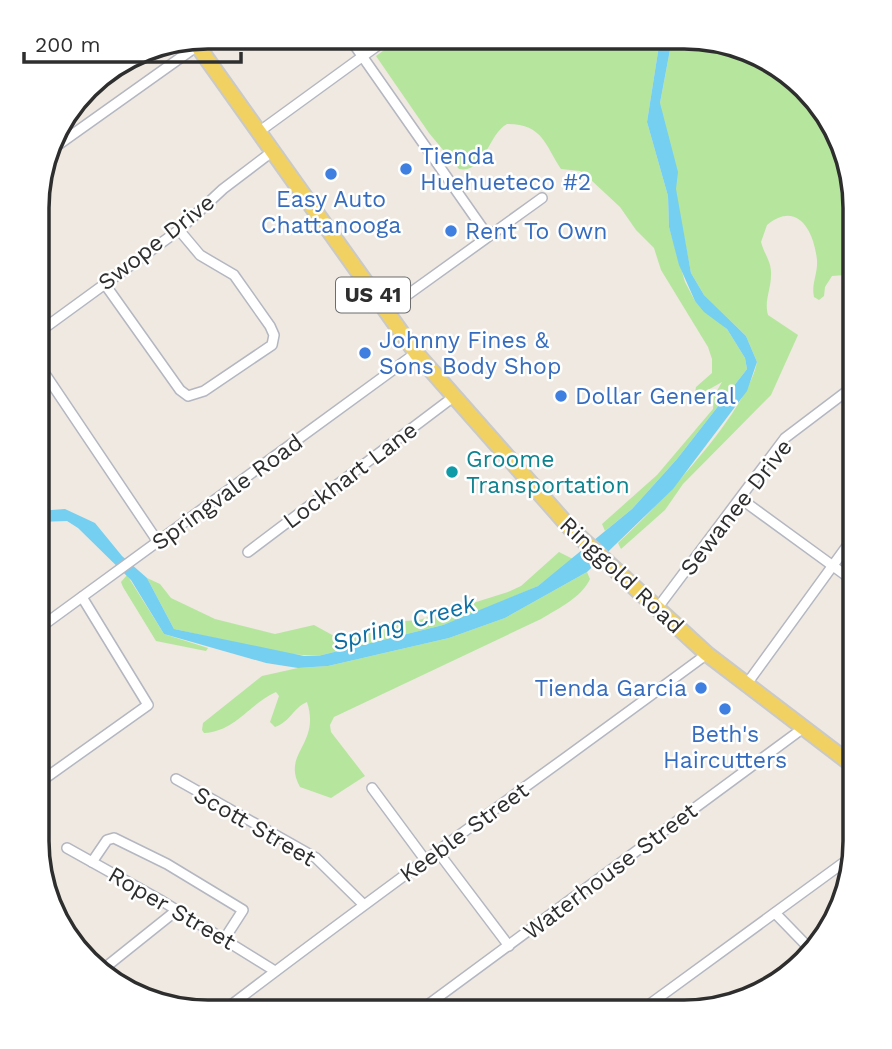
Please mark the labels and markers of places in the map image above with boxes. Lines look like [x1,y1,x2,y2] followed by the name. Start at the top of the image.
[420,143,591,196] place label: Tienda Huehueteco #2
[398,161,414,177] marker: Tienda Huehueteco #2
[323,166,339,182] marker: Easy Auto Chattanooga
[261,186,401,239] place label: Easy Auto Chattanooga
[465,218,608,245] place label: Rent To Own
[443,223,459,239] marker: Rent To Own
[379,327,561,380] place label: Johnny Fines & Sons Body Shop
[357,345,373,361] marker: Johnny Fines & Sons Body Shop
[575,383,736,410] place label: Dollar General
[553,388,569,404] marker: Dollar General
[466,446,630,499] place label: Groome Transportation
[444,464,460,480] marker: Groome Transportation
[534,675,687,702] place label: Tienda Garcia
[693,680,709,696] marker: Tienda Garcia
[717,701,733,717] marker: Beth's Haircutters
[663,721,787,774] place label: Beth's Haircutters

